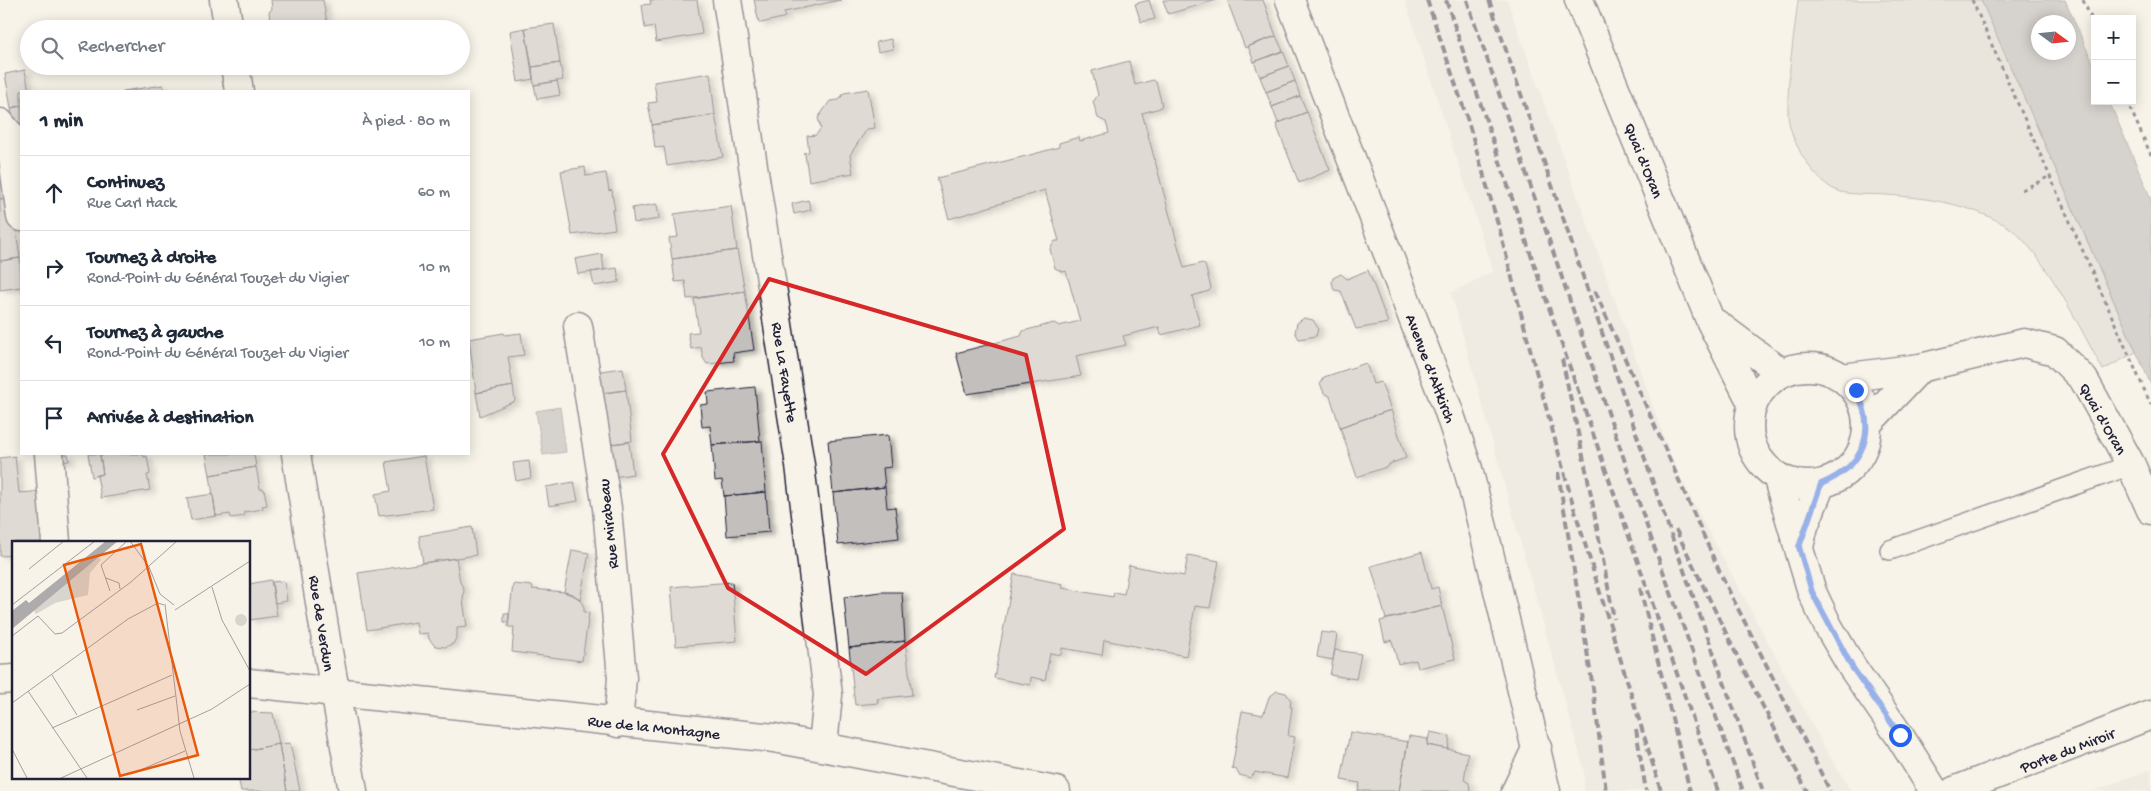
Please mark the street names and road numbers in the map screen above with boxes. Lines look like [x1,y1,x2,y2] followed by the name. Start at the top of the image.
[1618,121,1666,202] street label: Quai d'Oran
[1399,312,1458,427] street label: Avenue d'Altkirch
[765,321,800,425] street label: Rue La Fayette
[2073,381,2129,459] street label: Quai d'Oran
[596,477,625,569] street label: Rue Mirabeau
[303,574,337,673] street label: Rue de Verdun
[587,713,721,746] street label: Rue de la Montagne
[2017,725,2119,779] street label: Porte du Miroir

